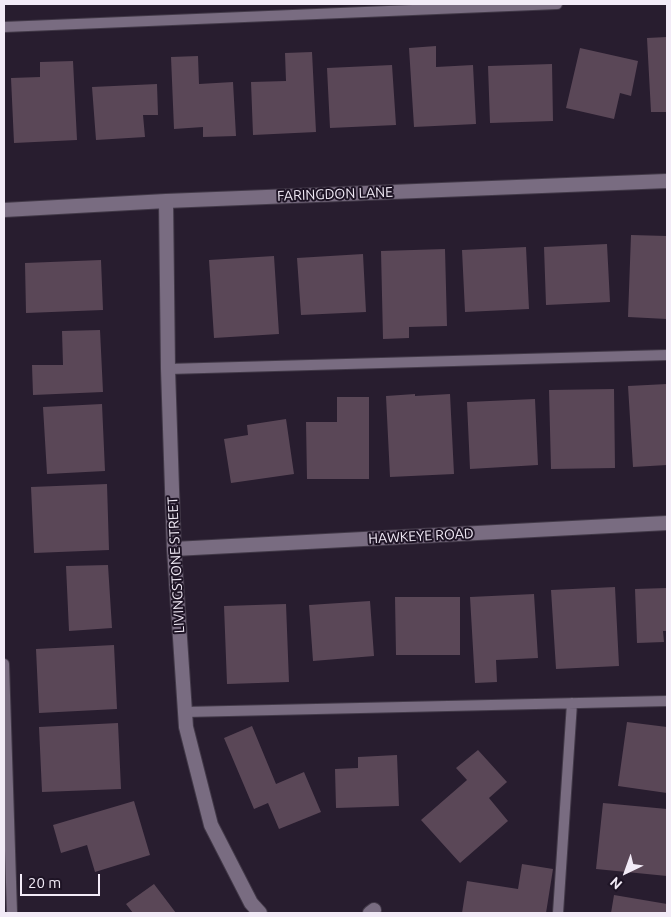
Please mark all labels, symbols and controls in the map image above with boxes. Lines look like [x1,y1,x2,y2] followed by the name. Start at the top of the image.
[277,184,393,204] street label: FARINGDON LANE
[164,496,188,634] street label: LIVINGSTONE STREET
[368,525,474,547] street label: HAWKEYE ROAD
[601,847,651,897] north arrow
[22,864,102,896] scale bar
[28,874,61,891] text: 20 m
[607,874,625,893] text: N

